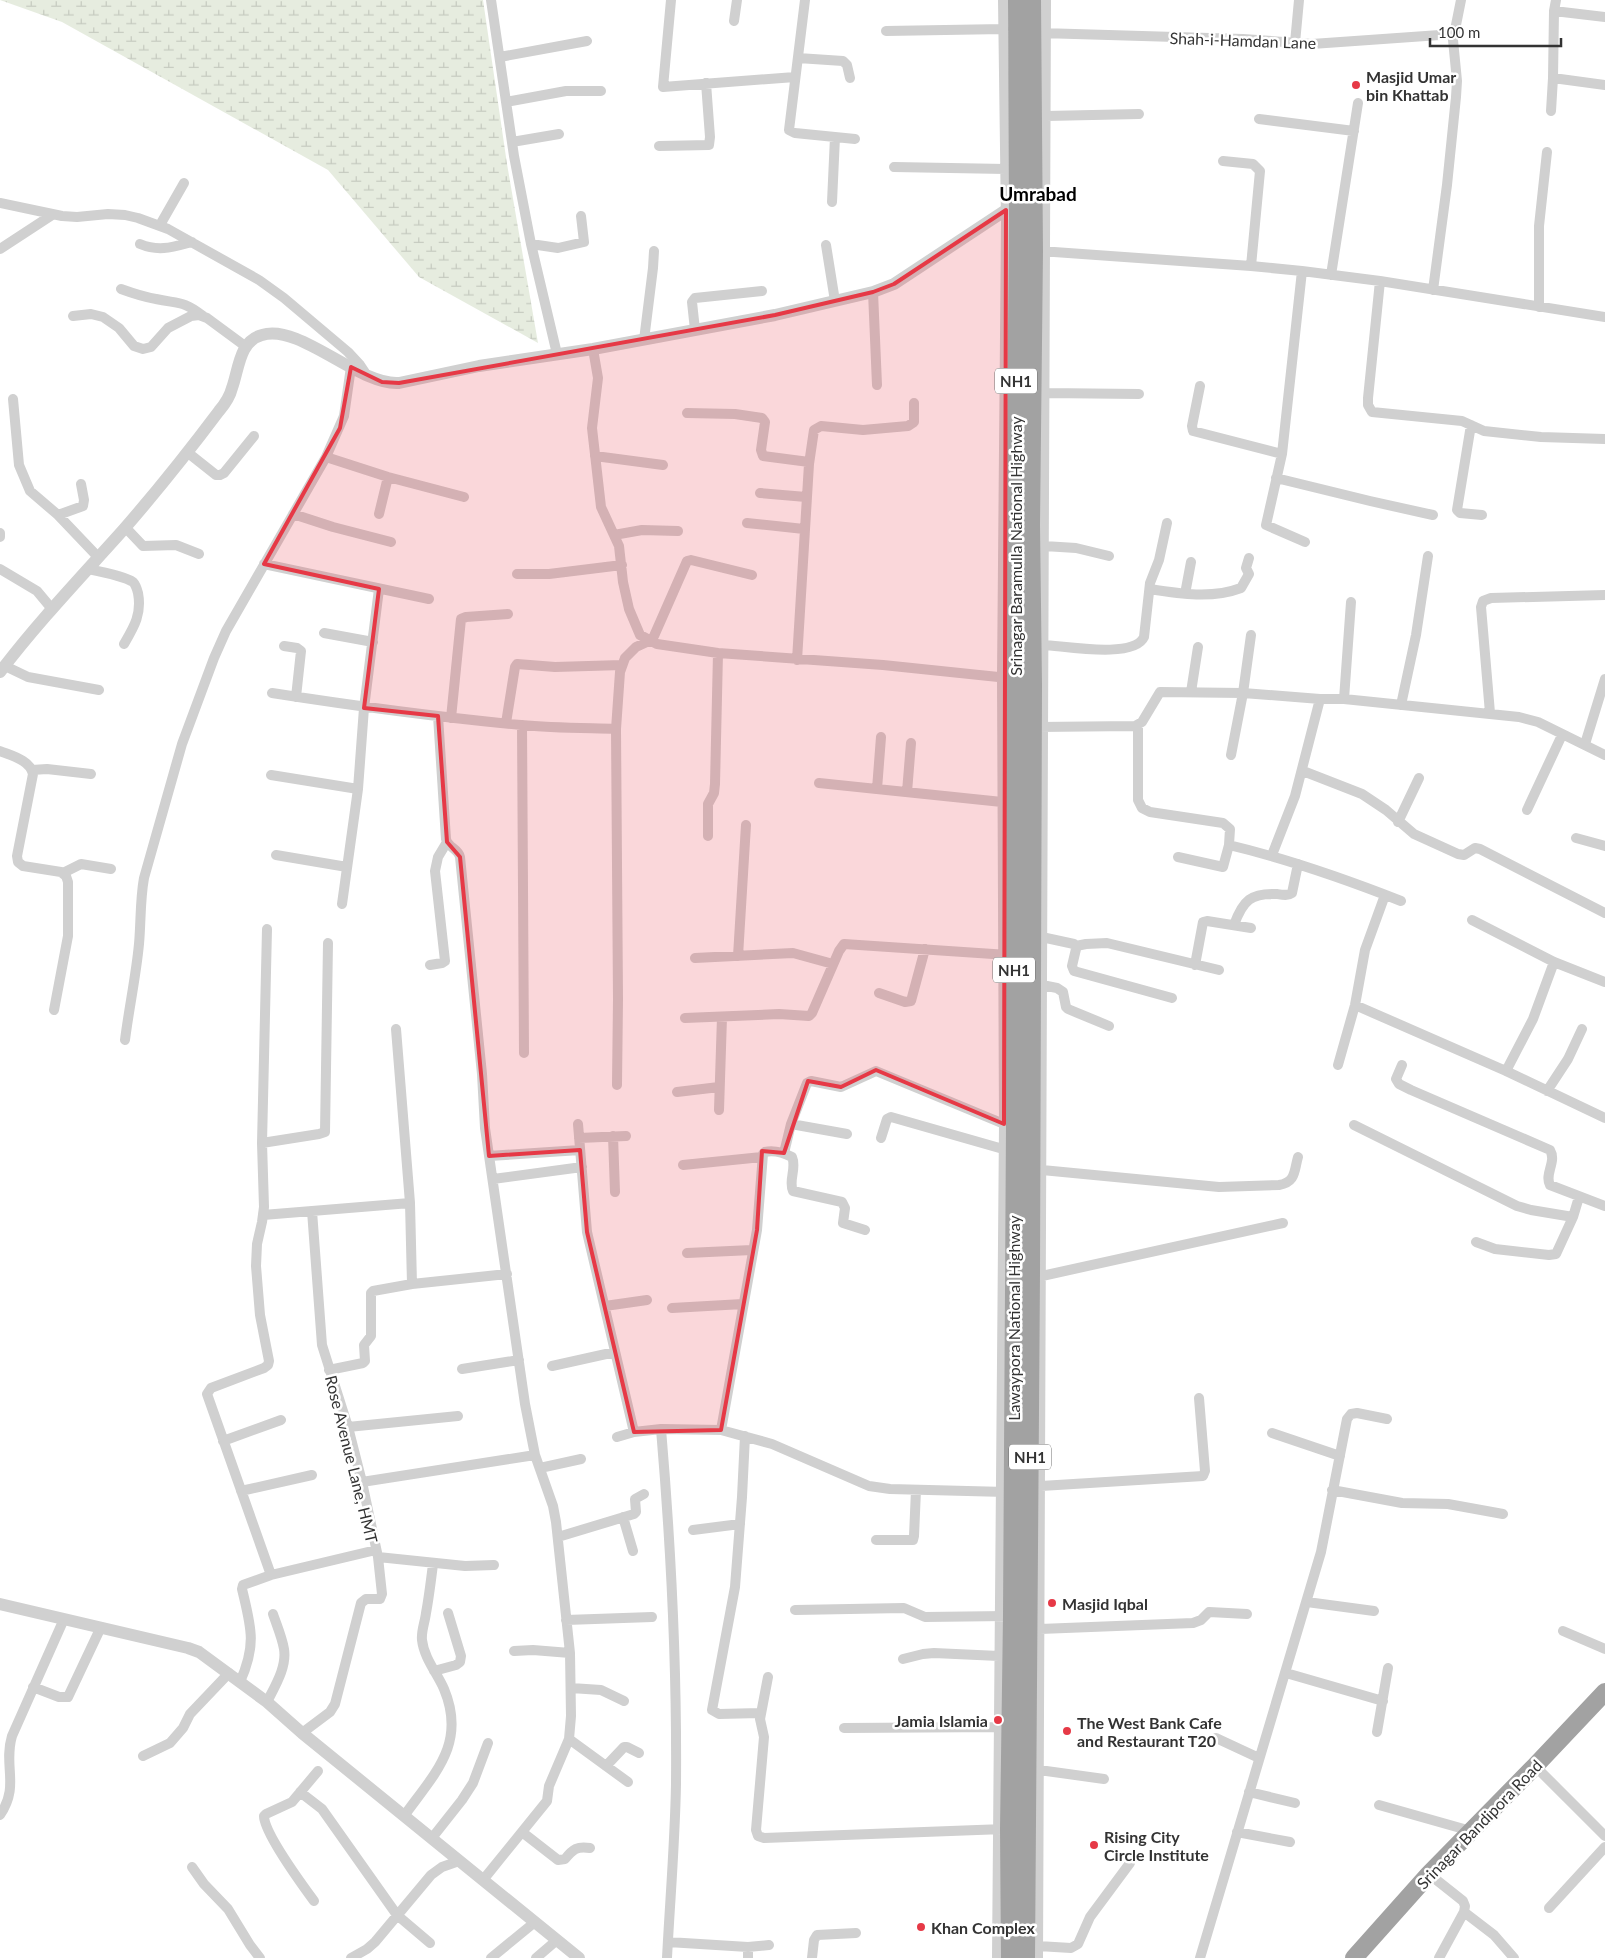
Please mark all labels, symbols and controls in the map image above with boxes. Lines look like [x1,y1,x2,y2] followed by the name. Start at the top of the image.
[1430,15,1561,47] scale bar
[1438,23,1480,41] text: 100 m
[1169,28,1317,52] street label: Shah-i-Hamdan Lane
[1366,67,1456,104] place label: Masjid Umar bin Khattab
[1350,79,1362,91] marker: Masjid Umar bin Khattab
[999,182,1077,205] district label: Umrabad
[995,368,1037,394] road number: NH1
[1006,415,1025,676] street label: Srinagar Baramulla National Highway
[993,958,1035,982] road number: NH1
[1004,1214,1023,1421] street label: Lawaypora National Highway
[322,1373,382,1545] street label: Rose Avenue Lane, HMT
[1009,1444,1051,1470] road number: NH1
[1062,1594,1148,1613] place label: Masjid Iqbal
[1046,1597,1058,1609] marker: Masjid Iqbal
[895,1711,988,1730] place label: Jamia Islamia
[1077,1713,1222,1750] place label: The West Bank Cafe and Restaurant T20
[992,1714,1004,1726] marker: Jamia Islamia
[1061,1725,1073,1737] marker: The West Bank Cafe and Restaurant T20
[1412,1756,1546,1892] street label: Srinagar Bandipora Road
[1104,1827,1209,1864] place label: Rising City Circle Institute
[1088,1839,1100,1851] marker: Rising City Circle Institute
[931,1918,1036,1937] place label: Khan Complex
[915,1921,927,1933] marker: Khan Complex

